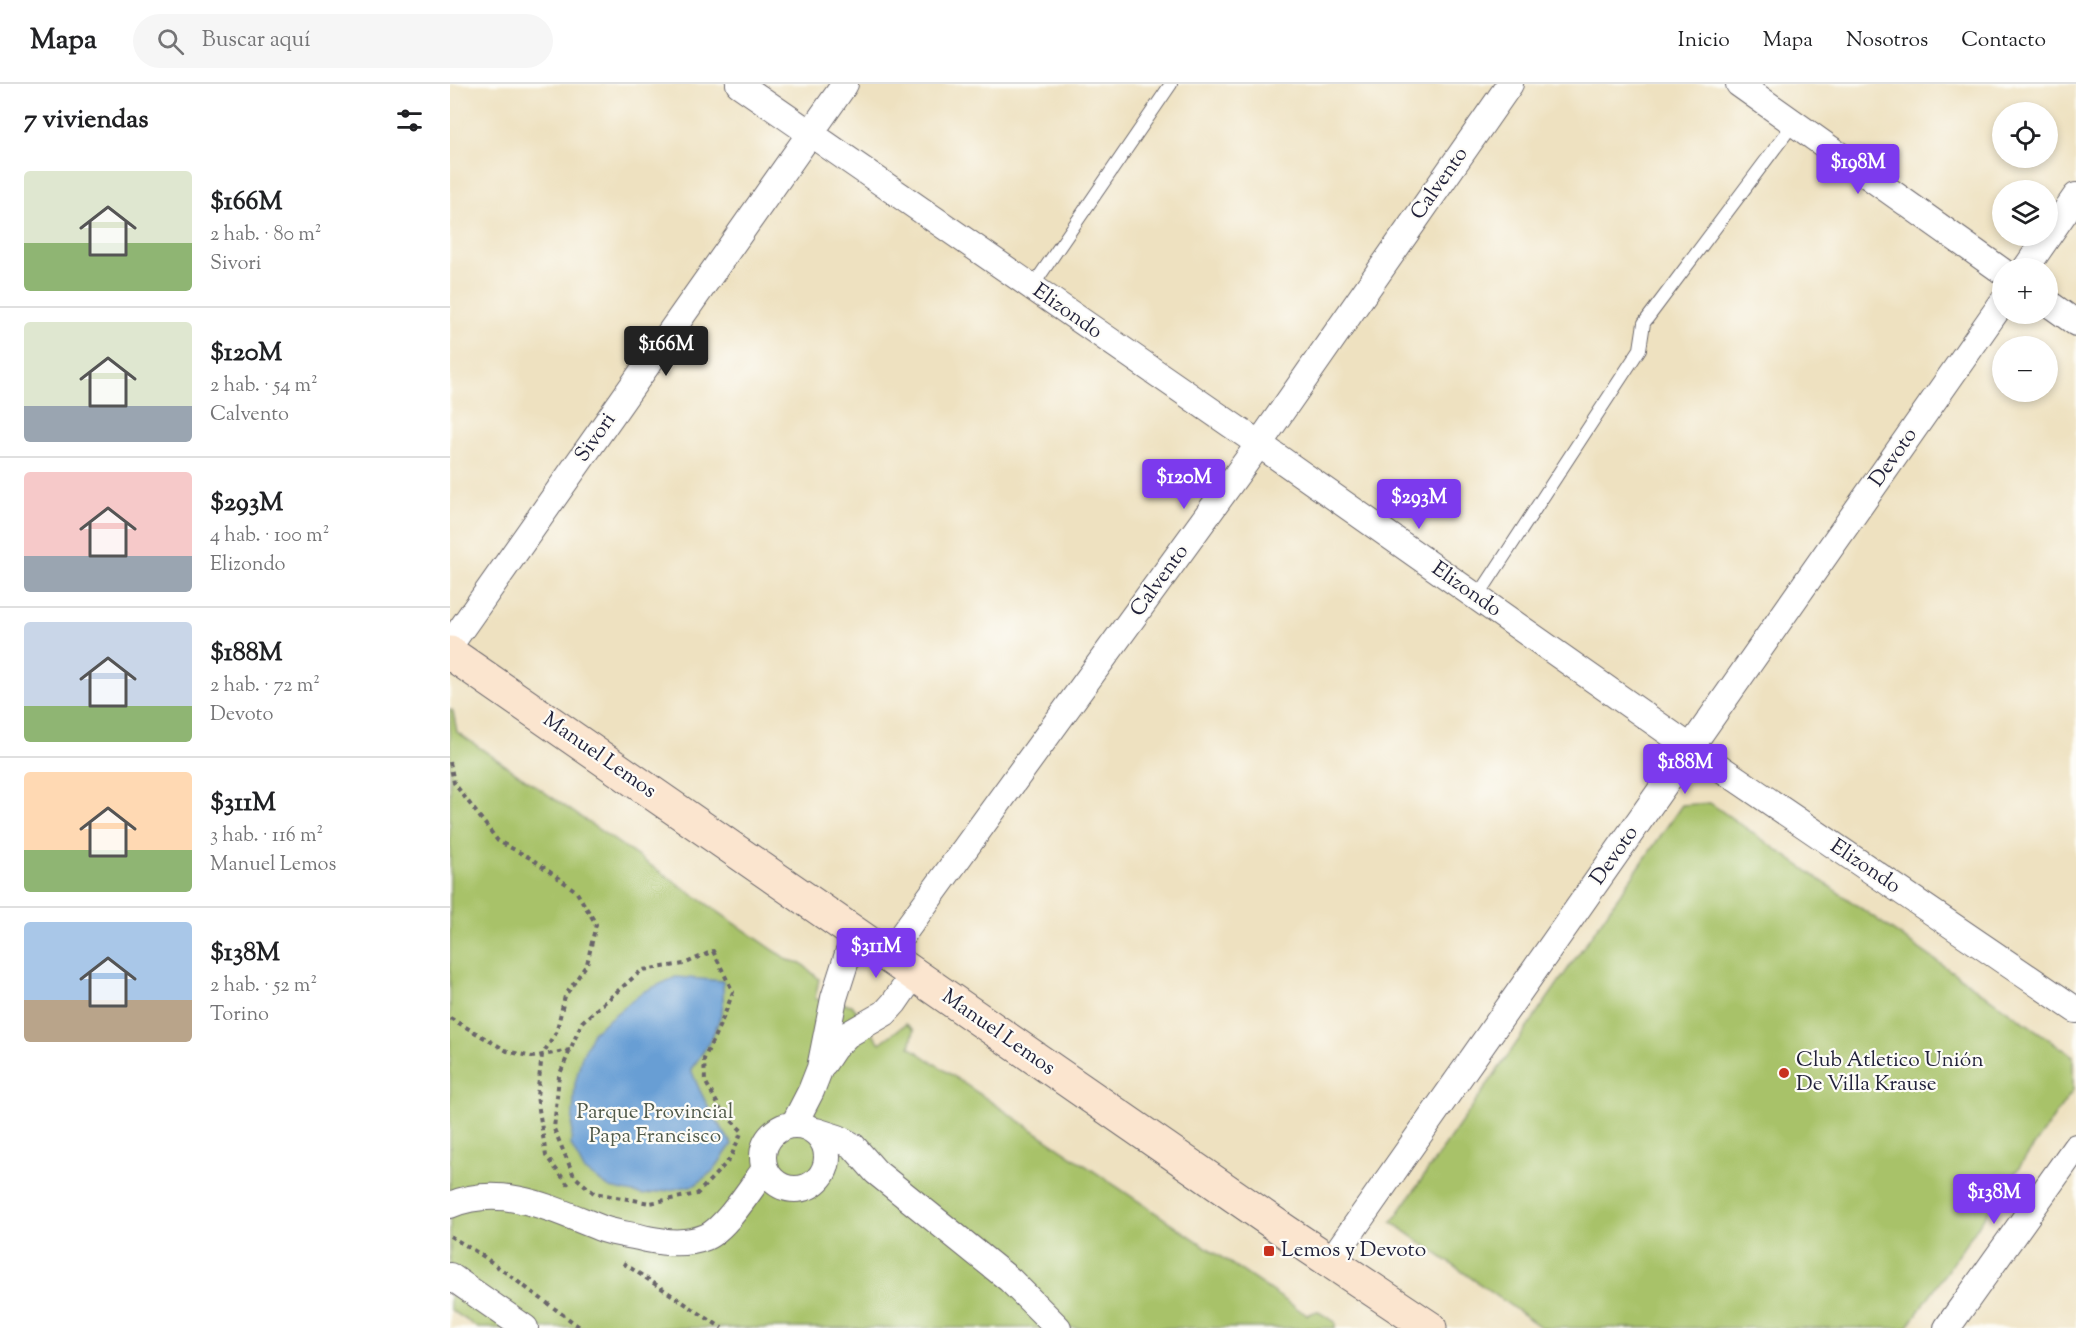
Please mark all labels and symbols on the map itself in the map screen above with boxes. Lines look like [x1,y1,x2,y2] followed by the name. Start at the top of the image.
[1404,141,1476,227] street label: Calvento
[1816,144,1900,195] pin: $198M
[1026,277,1108,347] street label: Elizondo
[624,326,708,377] pin: $166M
[568,407,624,469] street label: Sivori
[1863,422,1925,494] street label: Devoto
[1142,459,1226,510] pin: $120M
[1377,479,1461,530] pin: $293M
[1123,539,1197,623] street label: Calvento
[1425,555,1507,625] street label: Elizondo
[536,706,662,806] street label: Manuel Lemos
[1643,744,1727,795] pin: $188M
[1584,820,1646,892] street label: Devoto
[1824,832,1906,902] street label: Elizondo
[834,928,918,979] pin: $311M
[935,983,1061,1083] street label: Manuel Lemos
[1796,1046,1984,1100] place label: Club Atletico Unión De Villa Krause
[1777,1066,1791,1080] marker: Club Atletico Unión De Villa Krause
[576,1098,734,1152] park label: Parque Provincial Papa Francisco
[1952,1174,2036,1225] pin: $138M
[1281,1236,1426,1266] place label: Lemos y Devoto
[1262,1244,1276,1258] marker: Lemos y Devoto

